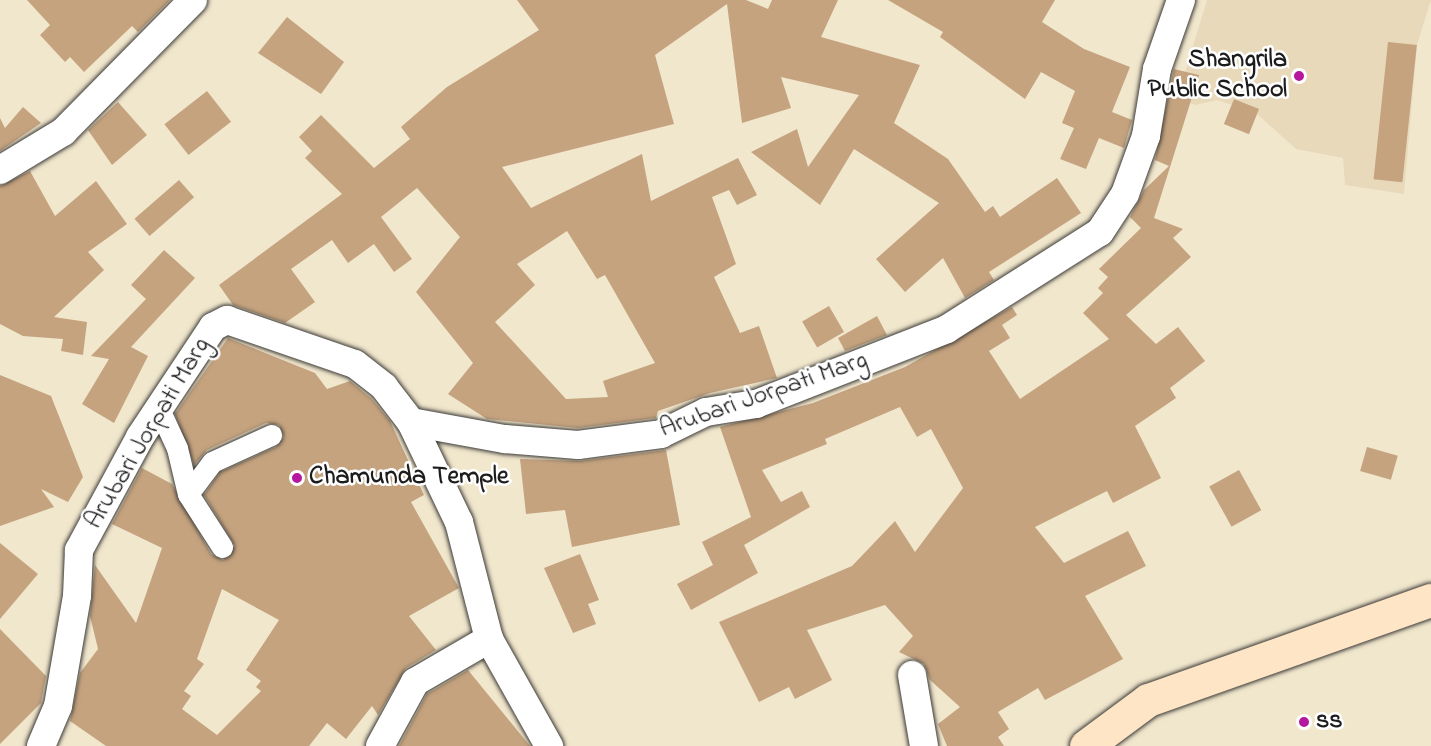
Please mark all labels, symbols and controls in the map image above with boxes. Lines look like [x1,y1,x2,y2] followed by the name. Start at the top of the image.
[1147,45,1287,106] place label: Shangrila Public School
[1292,69,1306,83] marker: Shangrila Public School
[80,333,218,535] street label: Arubari Jorpati Marg
[656,346,872,446] street label: Arubari Jorpati Marg
[309,462,509,494] place label: Chamunda Temple
[290,471,304,485] marker: Chamunda Temple
[1316,706,1342,738] place label: ss
[1297,715,1311,729] marker: ss

